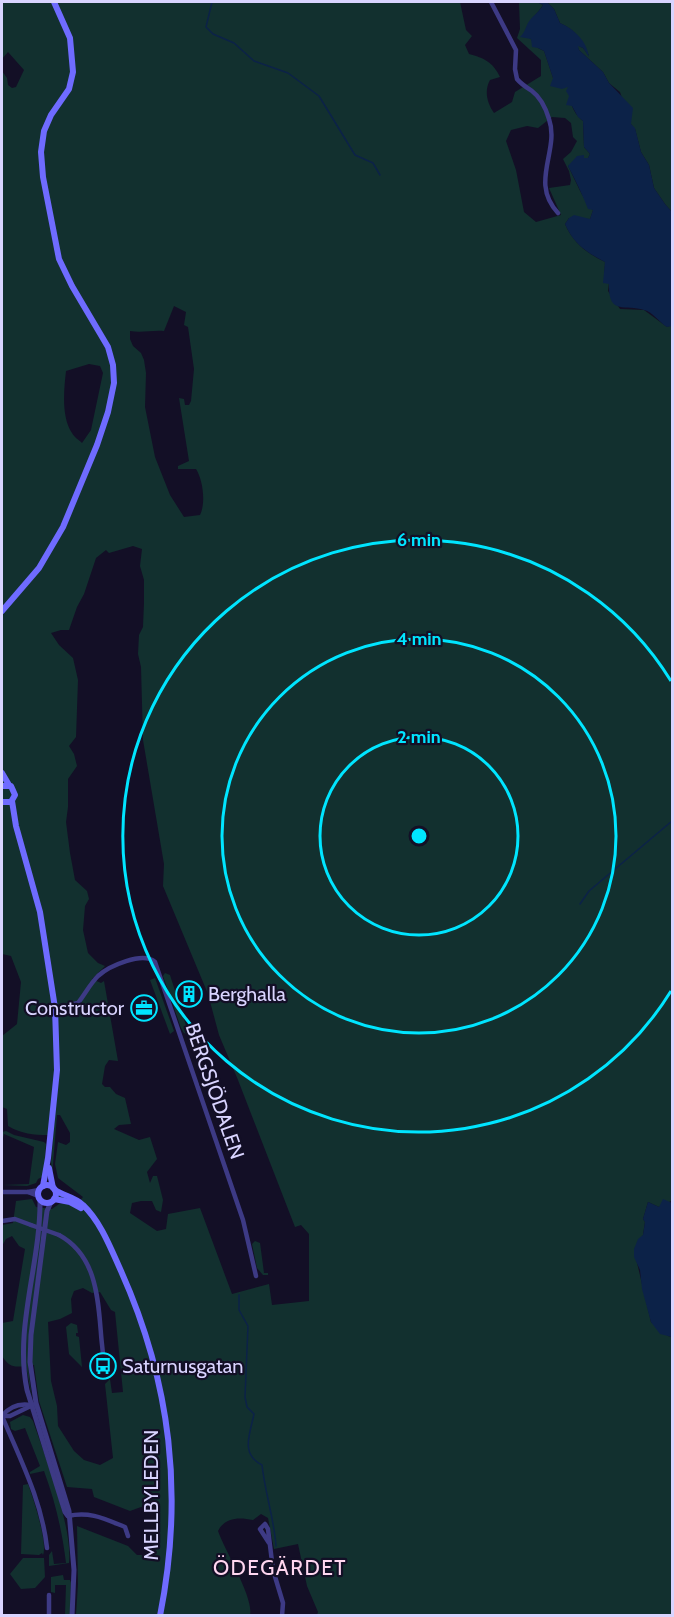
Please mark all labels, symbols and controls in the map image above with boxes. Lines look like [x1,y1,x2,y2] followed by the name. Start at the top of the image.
[397,529,441,551] text: 6 min
[396,628,442,650] text: 4 min
[397,726,441,748] text: 2 min
[409,826,429,846] centre of rings
[174,979,204,1009] building icon: Berghalla
[208,982,286,1006] place label: Berghalla
[129,993,159,1023] office icon: Constructor
[25,996,125,1020] place label: Constructor
[180,1020,250,1162] street label: BERGSJÖDALEN
[88,1351,118,1381] bus stop icon: Saturnusgatan
[122,1354,243,1378] place label: Saturnusgatan
[139,1430,163,1560] street label: MELLBYLEDEN
[213,1555,347,1580] district label: ÖDEGÄRDET

